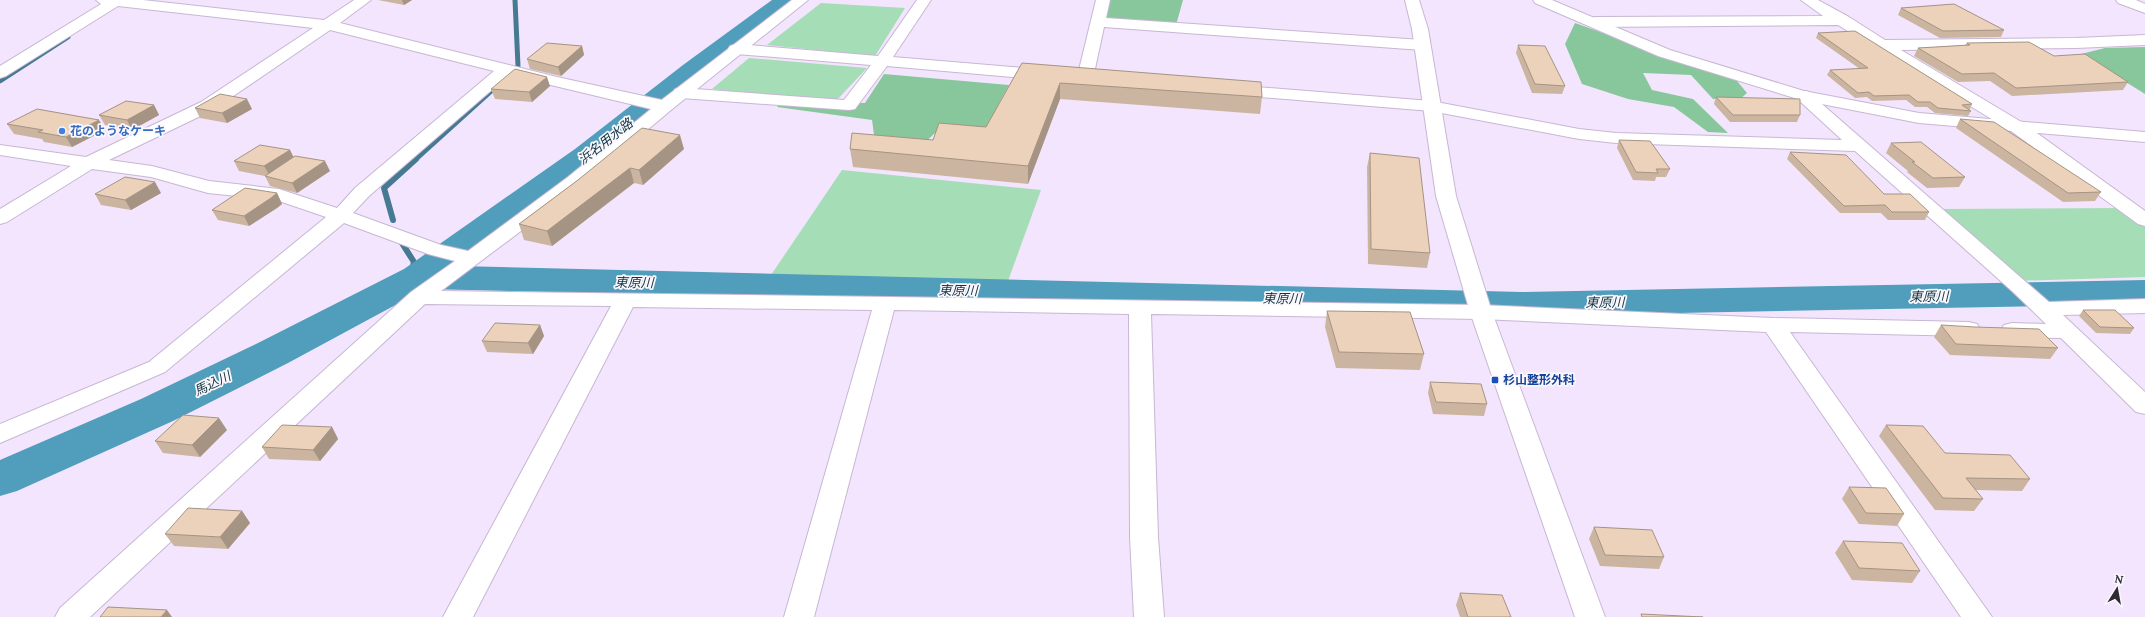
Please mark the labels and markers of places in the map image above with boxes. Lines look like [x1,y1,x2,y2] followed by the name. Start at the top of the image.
[70,123,166,138] place label: 花のようなケーキ
[57,126,67,136] marker: 花のようなケーキ
[1503,372,1575,387] place label: 杉山整形外科
[1490,375,1500,385] marker: 杉山整形外科

